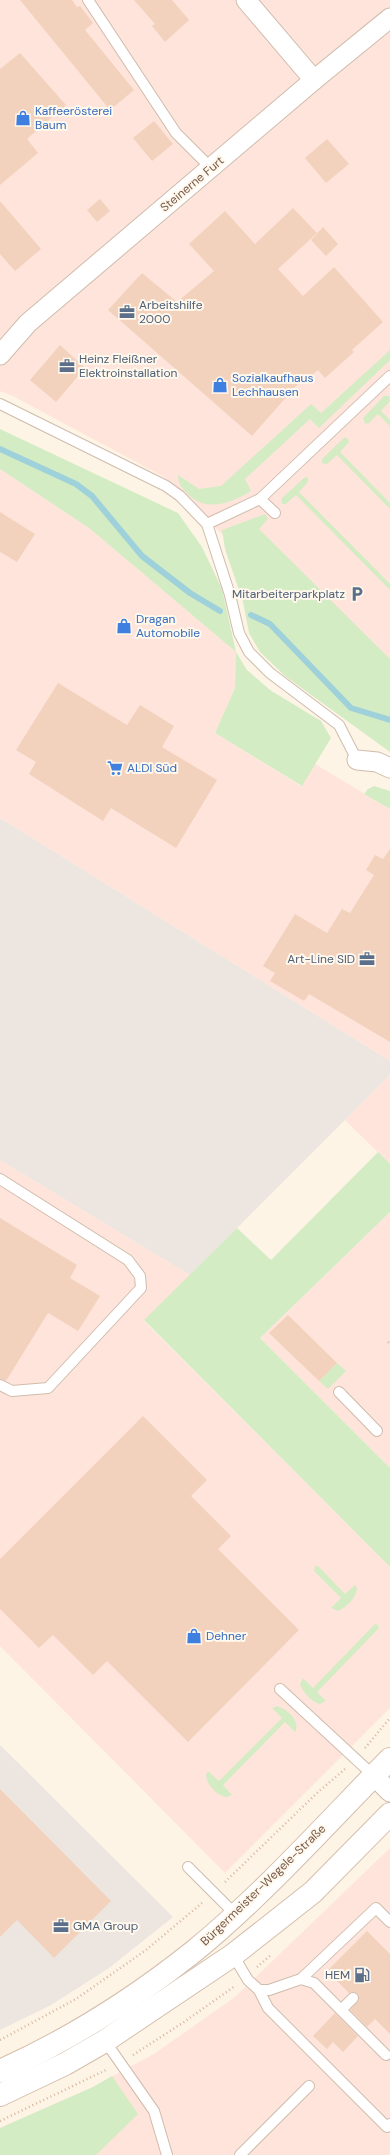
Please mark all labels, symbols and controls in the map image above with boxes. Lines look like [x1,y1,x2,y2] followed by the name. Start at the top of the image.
[35,103,112,133] place label: Kaffeerösterei Baum
[14,109,32,127] shop icon: Kaffeerösterei Baum
[157,152,227,215] street label: Steinerne Furt
[139,297,203,327] place label: Arbeitshilfe 2000
[118,303,136,321] office icon: Arbeitshilfe 2000
[79,351,178,381] place label: Heinz Fleißner Elektroinstallation
[58,357,76,375] office icon: Heinz Fleißner Elektroinstallation
[232,370,313,400] place label: Sozialkaufhaus Lechhausen
[211,376,229,394] shop icon: Sozialkaufhaus Lechhausen
[348,585,366,603] parking icon: Mitarbeiterparkplatz
[232,586,345,602] place label: Mitarbeiterparkplatz
[136,611,200,641] place label: Dragan Automobile
[115,617,133,635] shop icon: Dragan Automobile
[106,759,124,777] supermarket icon: ALDI Süd
[127,760,177,776] place label: ALDI Süd
[358,950,376,968] office icon: Art-Line SID
[287,951,355,967] place label: Art-Line SID
[185,1627,203,1645] shop icon: Dehner
[206,1628,247,1644] place label: Dehner
[197,1821,329,1949] street label: Bürgermeister-Wegele-Straße
[52,1917,70,1935] office icon: GMA Group
[73,1918,138,1934] place label: GMA Group
[353,1966,371,1984] fuel station icon: HEM
[325,1967,350,1983] place label: HEM

